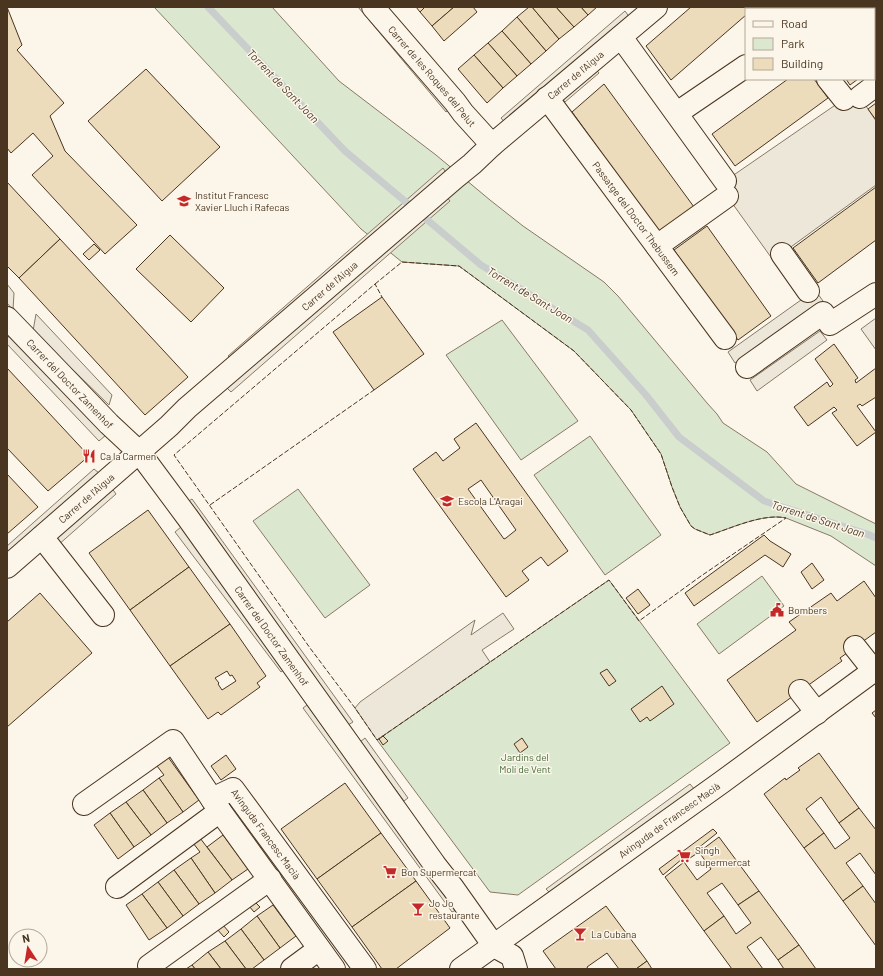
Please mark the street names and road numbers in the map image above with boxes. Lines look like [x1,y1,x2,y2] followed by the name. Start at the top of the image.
[386,23,479,129] street label: Carrer de les Roques del Pelut
[545,48,606,102] street label: Carrer de l'Aigua
[590,159,683,278] street label: Passatge del Doctor Thebussem
[299,258,360,313] street label: Carrer de l'Aigua
[24,336,116,431] street label: Carrer del Doctor Zamenhof
[56,471,116,525] street label: Carrer de l'Aigua
[232,584,312,688] street label: Carrer del Doctor Zamenhof
[616,780,722,860] street label: Avinguda de Francesc Macià
[229,786,303,881] street label: Avinguda Francesc Macià

